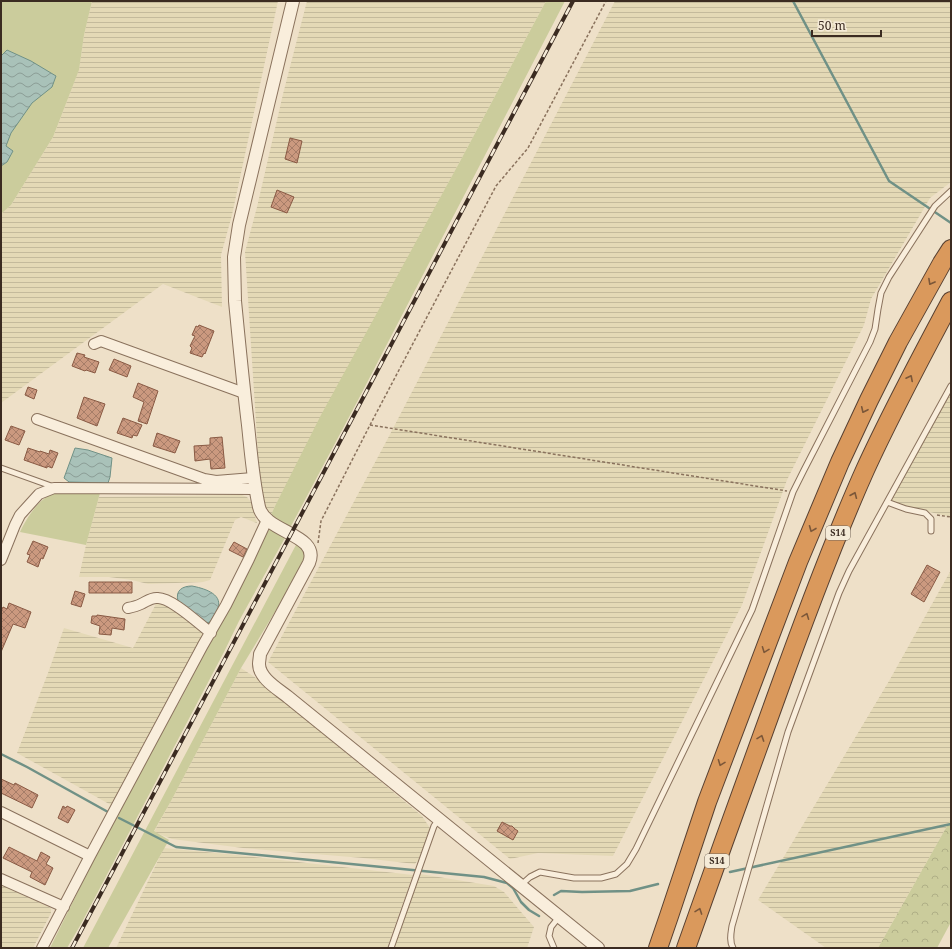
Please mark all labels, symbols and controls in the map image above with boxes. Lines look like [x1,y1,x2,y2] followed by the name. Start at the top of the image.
[812,12,881,38] scale bar
[818,17,846,34] text: 50 m
[929,278,936,285] one-way arrow
[905,375,912,382] one-way arrow
[861,405,869,413] one-way arrow
[849,492,857,500] one-way arrow
[809,525,817,532] one-way arrow
[826,526,850,540] road number: S14
[801,613,809,620] one-way arrow
[762,646,770,653] one-way arrow
[757,735,765,742] one-way arrow
[718,760,726,767] one-way arrow
[705,854,729,868] road number: S14
[694,908,702,915] one-way arrow

